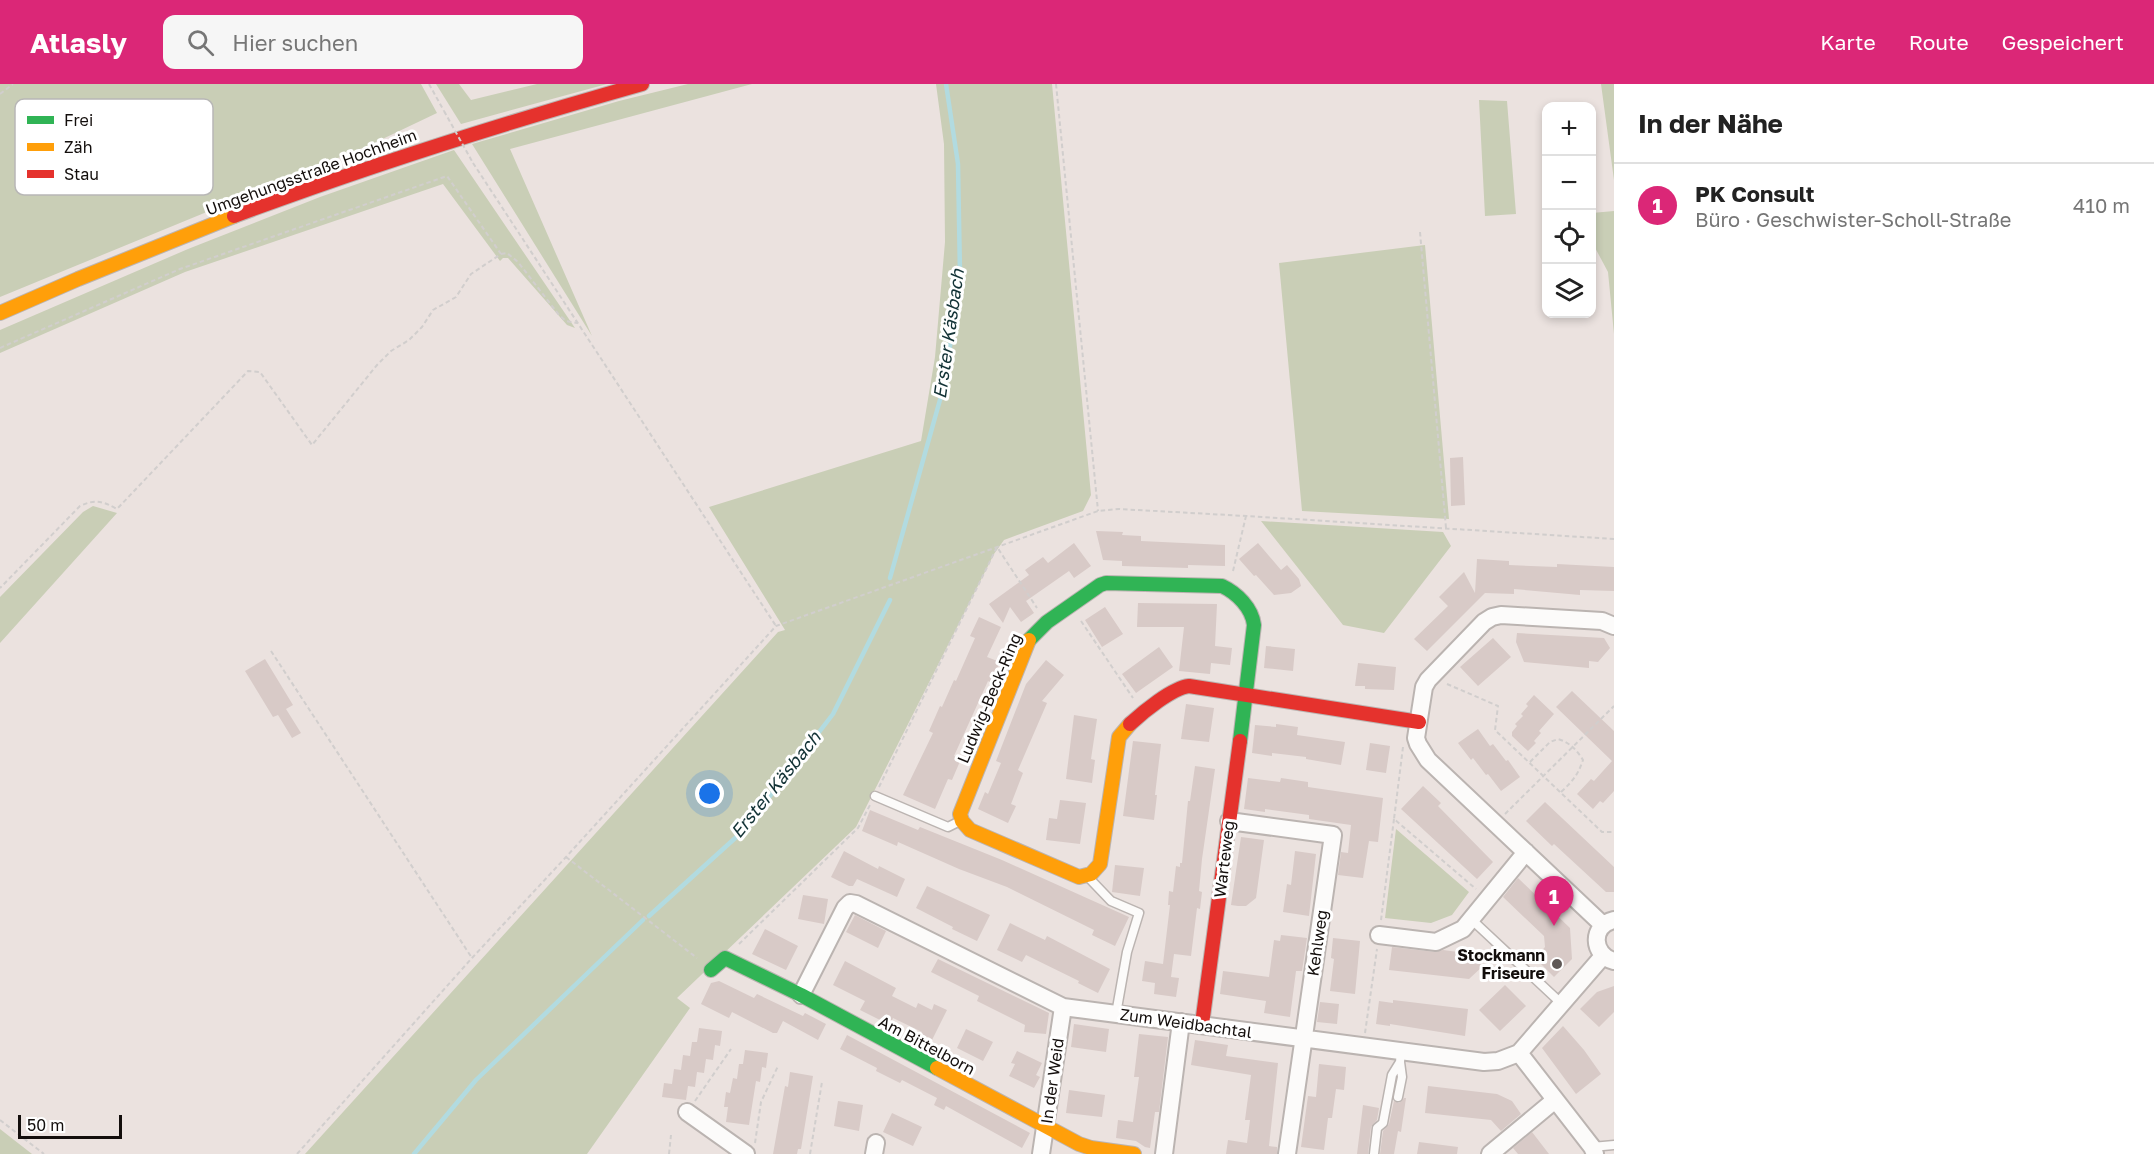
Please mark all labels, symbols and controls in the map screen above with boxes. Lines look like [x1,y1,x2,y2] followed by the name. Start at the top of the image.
[163,15,583,69] search box
[30,26,127,59] text: Atlasly
[184,26,217,59] icon: search
[232,29,358,56] text: Hier suchen
[1820,29,1876,55] text: Karte
[1909,29,1969,55] text: Route
[2002,29,2124,55] text: Gespeichert
[15,99,213,195] legend
[1542,102,1596,318] map controls
[1542,102,1596,156] button: +
[1638,108,1783,139] text: In der Nähe
[64,110,93,130] text: Frei
[203,124,419,220] street label: Umgehungsstraße Hochheim
[64,137,92,157] text: Zäh
[1542,156,1596,210] button: −
[64,164,99,184] text: Stau
[1695,180,1814,207] text: PK Consult
[1652,193,1663,217] text: 1
[2073,193,2130,217] text: 410 m
[1695,207,2011,231] text: Büro · Geschwister-Scholl-Straße
[1542,210,1596,264] button: locate
[1542,264,1596,318] button: layers
[928,267,968,400] water label: Erster Käsbach
[953,630,1025,766] street label: Ludwig-Beck-Ring
[726,726,826,842] water label: Erster Käsbach
[695,779,724,808] your location
[1209,819,1239,899] street label: Warteweg
[1534,876,1574,926] pin: 1
[1302,909,1332,977] street label: Kehlweg
[1457,945,1545,983] place label: Stockmann Friseure
[1550,957,1564,971] marker: Stockmann Friseure
[1119,1004,1253,1042] street label: Zum Weidbachtal
[875,1011,979,1079] street label: Am Bittelborn
[1036,1037,1068,1125] street label: In der Weid
[18,1112,122,1140] scale bar
[27,1115,64,1135] text: 50 m

